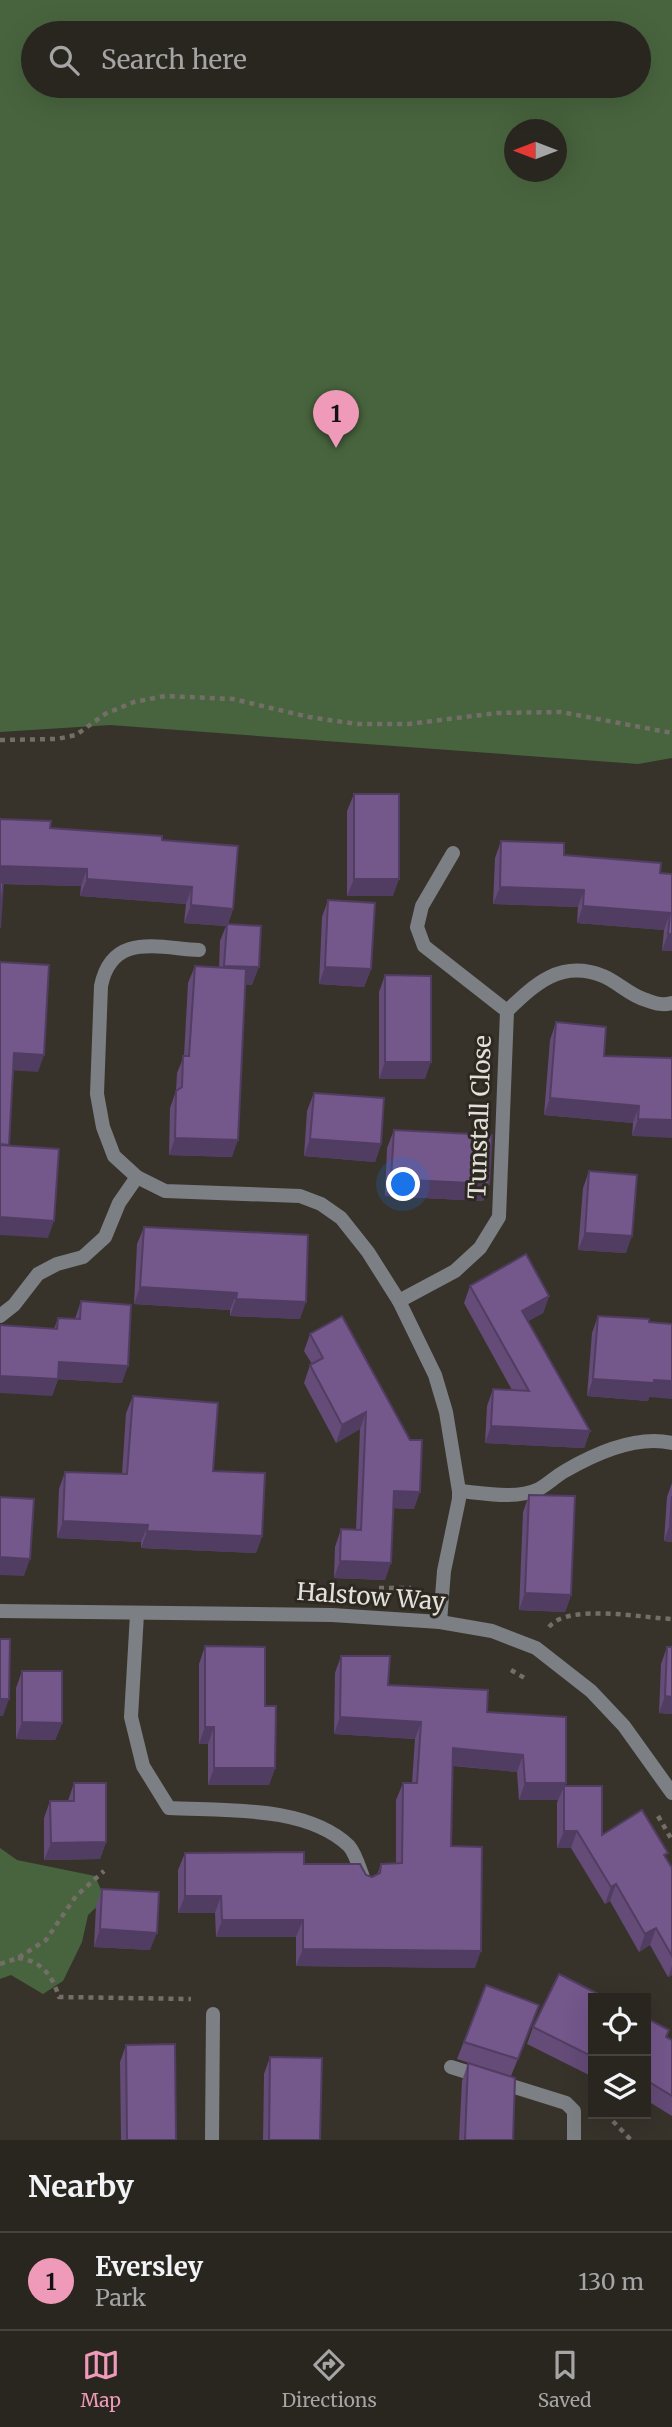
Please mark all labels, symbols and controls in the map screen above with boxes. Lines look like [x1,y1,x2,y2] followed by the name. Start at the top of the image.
[21,21,651,98] search box
[45,41,83,79] icon: search
[101,43,247,76] text: Search here
[504,119,567,182] north arrow
[313,390,359,448] pin: 1
[461,1035,498,1199] street label: Tunstall Close
[386,1167,420,1201] your location
[295,1576,447,1617] street label: Halstow Way
[588,1993,651,2119] map controls
[588,1993,651,2056] button: locate
[588,2056,651,2119] button: layers
[28,2167,134,2205] text: Nearby
[95,2250,203,2283] text: Eversley
[46,2267,56,2296] text: 1
[578,2267,644,2296] text: 130 m
[95,2283,146,2312] text: Park
[80,2346,121,2412] tab: Map
[282,2346,377,2412] tab: Directions
[538,2346,592,2412] tab: Saved

